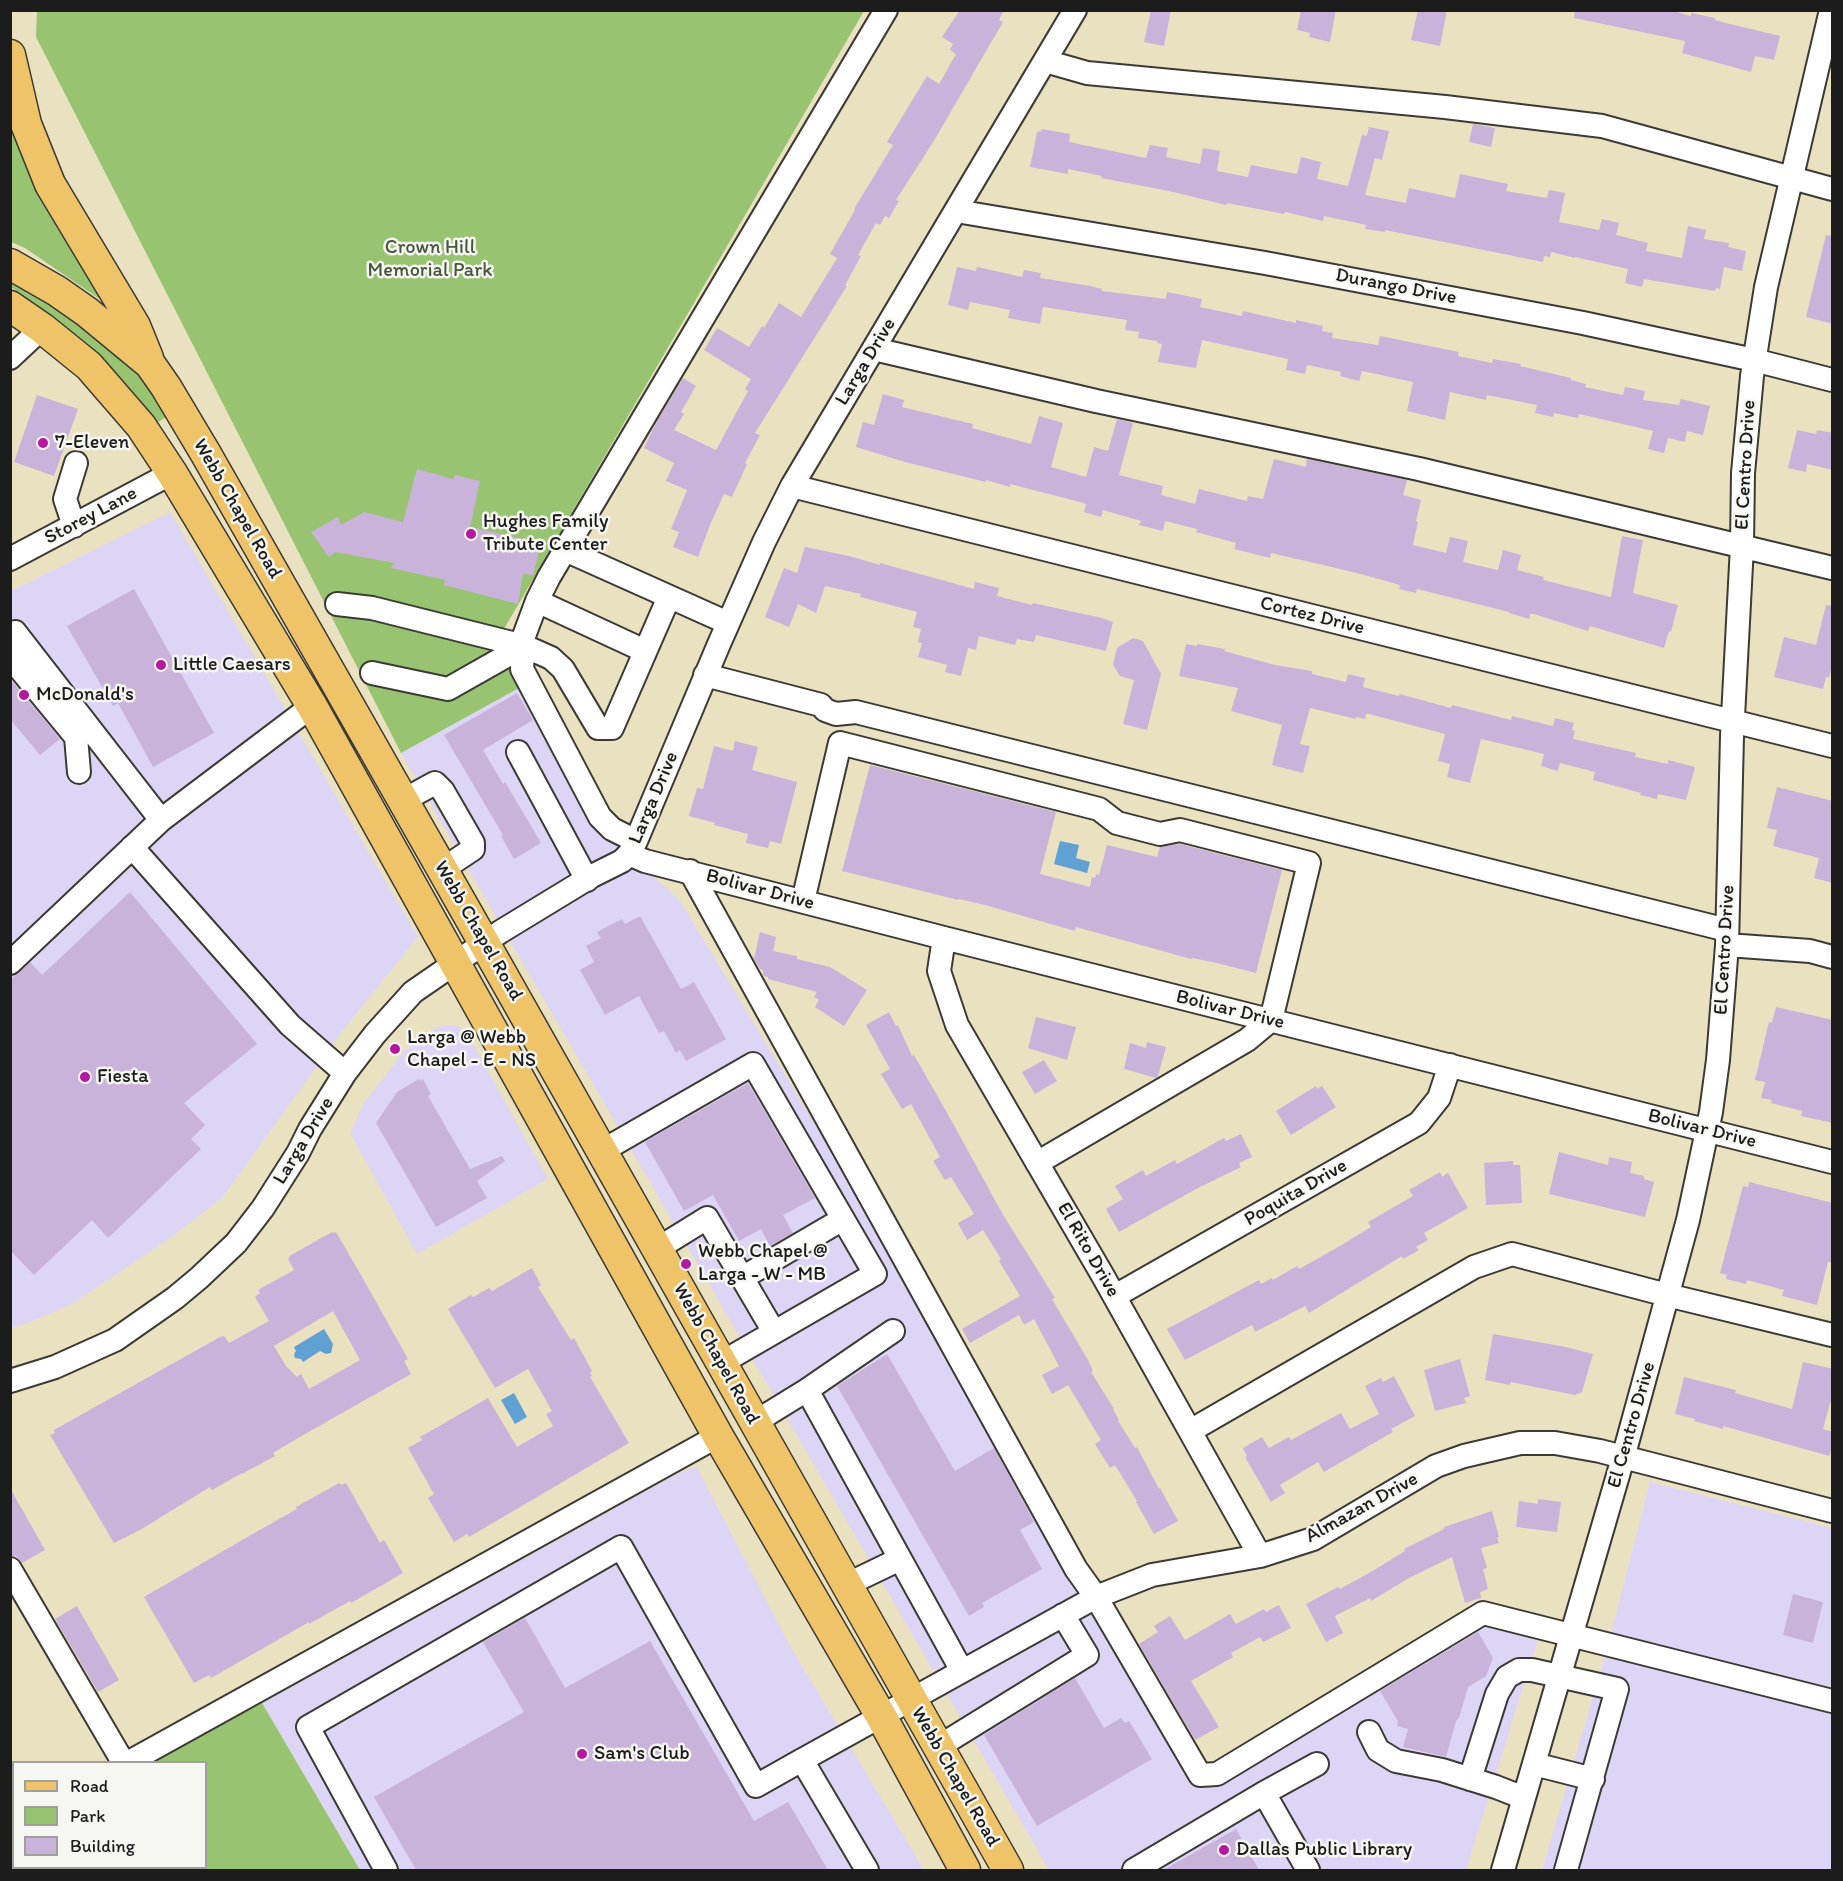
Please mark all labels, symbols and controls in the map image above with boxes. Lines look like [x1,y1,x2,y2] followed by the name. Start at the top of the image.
[368,236,492,283] park label: Crown Hill Memorial Park
[1333,264,1459,310] street label: Durango Drive
[830,314,902,410] street label: Larga Drive
[1731,399,1761,531] street label: El Centro Drive
[55,431,129,455] place label: 7-Eleven
[187,435,287,583] street label: Webb Chapel Road
[36,436,50,450] marker: 7-Eleven
[41,482,141,550] street label: Storey Lane
[483,510,608,557] place label: Hughes Family Tribute Center
[464,527,478,541] marker: Hughes Family Tribute Center
[1257,591,1367,641] street label: Cortez Drive
[173,653,291,677] place label: Little Caesars
[154,658,168,672] marker: Little Caesars
[36,683,134,707] place label: McDonald's
[17,688,31,702] marker: McDonald's
[624,748,684,848] street label: Larga Drive
[428,857,528,1005] street label: Webb Chapel Road
[703,864,817,916] street label: Bolivar Drive
[1710,884,1740,1016] street label: El Centro Drive
[1173,985,1287,1035] street label: Bolivar Drive
[407,1026,536,1073] place label: Larga @ Webb Chapel - E - NS
[388,1042,402,1056] marker: Larga @ Webb Chapel - E - NS
[97,1065,149,1089] place label: Fiesta
[78,1070,92,1084] marker: Fiesta
[268,1093,340,1189] street label: Larga Drive
[1645,1104,1759,1154] street label: Bolivar Drive
[1240,1154,1352,1232] street label: Poquita Drive
[1051,1198,1125,1302] street label: El Rito Drive
[698,1240,828,1287] place label: Webb Chapel @ Larga - W - MB
[679,1257,693,1271] marker: Webb Chapel @ Larga - W - MB
[667,1279,765,1429] street label: Webb Chapel Road
[1603,1359,1661,1491] street label: El Centro Drive
[1302,1467,1422,1549] street label: Almazan Drive
[905,1703,1005,1851] street label: Webb Chapel Road
[594,1742,690,1766] place label: Sam's Club
[575,1747,589,1761] marker: Sam's Club
[12,1761,207,1869] legend
[70,1775,109,1797] text: Road
[70,1805,105,1827] text: Park
[70,1835,135,1857] text: Building
[1236,1838,1412,1862] place label: Dallas Public Library
[1217,1843,1231,1857] marker: Dallas Public Library

